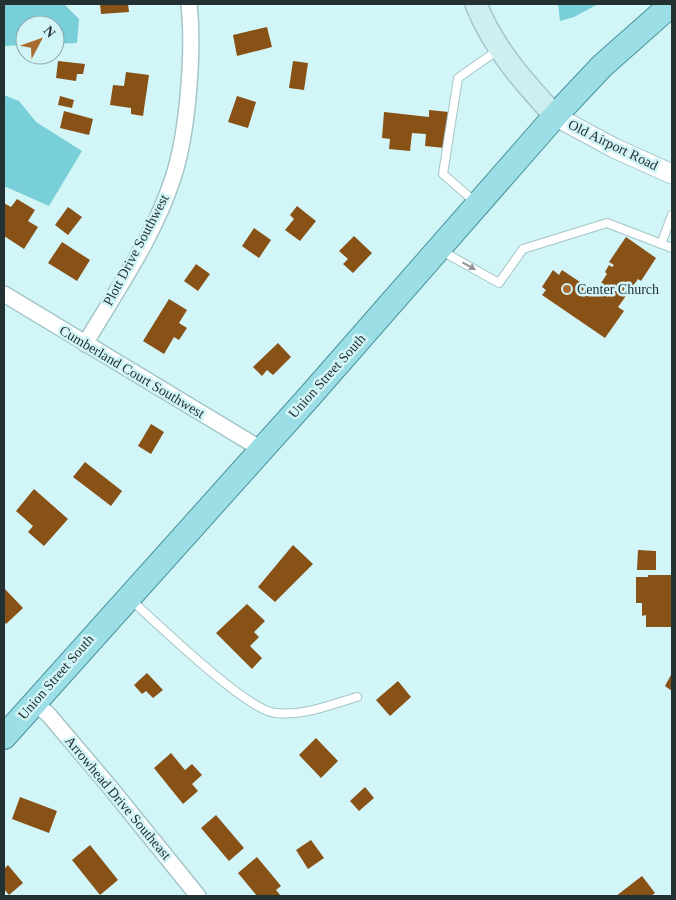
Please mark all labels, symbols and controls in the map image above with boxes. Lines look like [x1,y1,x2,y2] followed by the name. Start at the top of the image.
[15,15,65,65] north arrow
[40,23,58,41] text: N
[566,117,660,173] street label: Old Airport Road
[100,192,172,308] street label: Plott Drive Southwest
[462,262,476,270] one-way arrow
[577,282,659,297] place label: Center Church
[561,283,573,295] marker: Center Church
[57,323,207,421] street label: Cumberland Court Southwest
[286,331,368,421] street label: Union Street South
[15,632,97,722] street label: Union Street South
[62,733,174,863] street label: Arrowhead Drive Southeast

